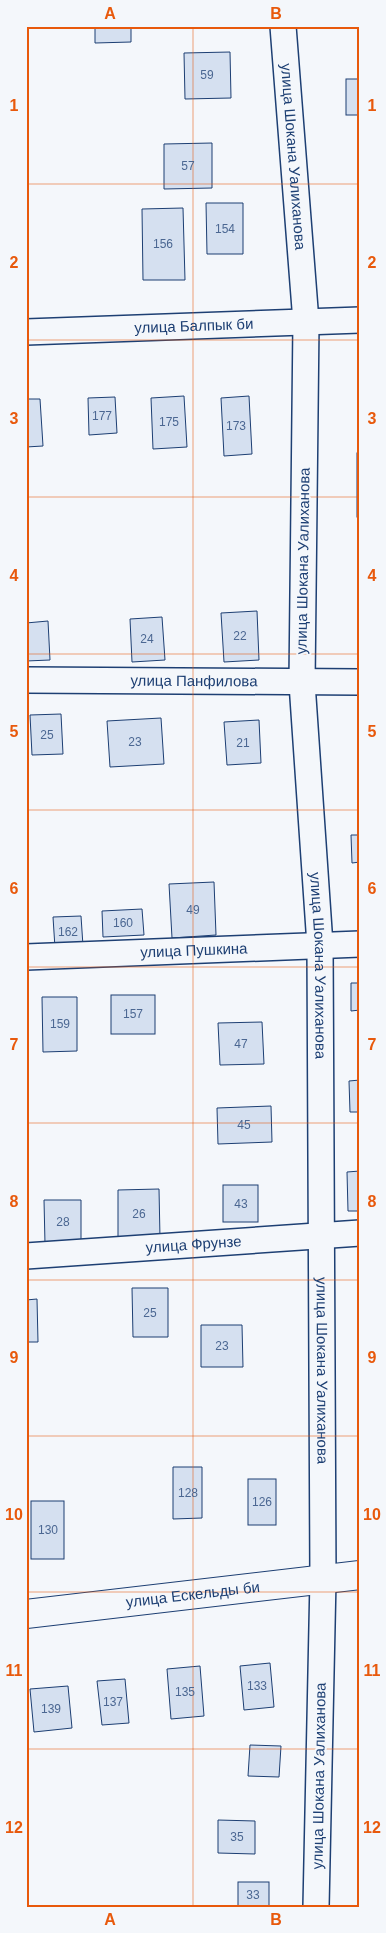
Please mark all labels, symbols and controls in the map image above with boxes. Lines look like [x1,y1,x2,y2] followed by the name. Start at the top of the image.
[104,5,116,22] text: A
[270,5,282,22] text: B
[278,63,309,251] street label: улица Шокана Уалиханова
[200,68,214,82] house number: 59
[10,97,19,114] text: 1
[368,97,377,114] text: 1
[181,159,195,173] house number: 57
[215,222,235,236] house number: 154
[153,237,173,251] house number: 156
[10,254,19,271] text: 2
[368,254,377,271] text: 2
[134,315,254,336] street label: улица Балпык би
[92,409,112,423] house number: 177
[10,410,19,427] text: 3
[368,410,377,427] text: 3
[159,415,179,429] house number: 175
[226,419,246,433] house number: 173
[292,467,313,655] street label: улица Шокана Уалиханова
[10,567,19,584] text: 4
[368,567,377,584] text: 4
[233,629,247,643] house number: 22
[140,632,154,646] house number: 24
[130,672,258,689] street label: улица Панфилова
[10,723,19,740] text: 5
[368,723,377,740] text: 5
[40,728,54,742] house number: 25
[128,735,142,749] house number: 23
[236,736,250,750] house number: 21
[307,871,330,1060] street label: улица Шокана Уалиханова
[10,880,19,897] text: 6
[368,880,377,897] text: 6
[186,903,200,917] house number: 49
[113,916,133,930] house number: 160
[58,925,78,939] house number: 162
[140,939,248,961] street label: улица Пушкина
[123,1007,143,1021] house number: 157
[50,1017,70,1031] house number: 159
[10,1036,19,1053] text: 7
[368,1036,377,1053] text: 7
[234,1037,248,1051] house number: 47
[237,1118,251,1132] house number: 45
[10,1193,19,1210] text: 8
[368,1193,377,1210] text: 8
[234,1197,248,1211] house number: 43
[132,1207,146,1221] house number: 26
[56,1215,70,1229] house number: 28
[145,1232,242,1256] street label: улица Фрунзе
[314,1277,331,1465] street label: улица Шокана Уалиханова
[143,1306,157,1320] house number: 25
[215,1339,229,1353] house number: 23
[10,1349,19,1366] text: 9
[368,1349,377,1366] text: 9
[178,1486,198,1500] house number: 128
[252,1495,272,1509] house number: 126
[5,1506,23,1523] text: 10
[363,1506,381,1523] text: 10
[38,1523,58,1537] house number: 130
[125,1578,261,1610] street label: улица Ескельды би
[6,1662,23,1679] text: 11
[364,1662,381,1679] text: 11
[247,1679,267,1693] house number: 133
[308,1682,329,1870] street label: улица Шокана Уалиханова
[175,1685,195,1699] house number: 135
[103,1695,123,1709] house number: 137
[41,1702,61,1716] house number: 139
[5,1819,23,1836] text: 12
[363,1819,381,1836] text: 12
[230,1830,244,1844] house number: 35
[246,1888,260,1902] house number: 33
[104,1911,116,1928] text: A
[270,1911,282,1928] text: B

